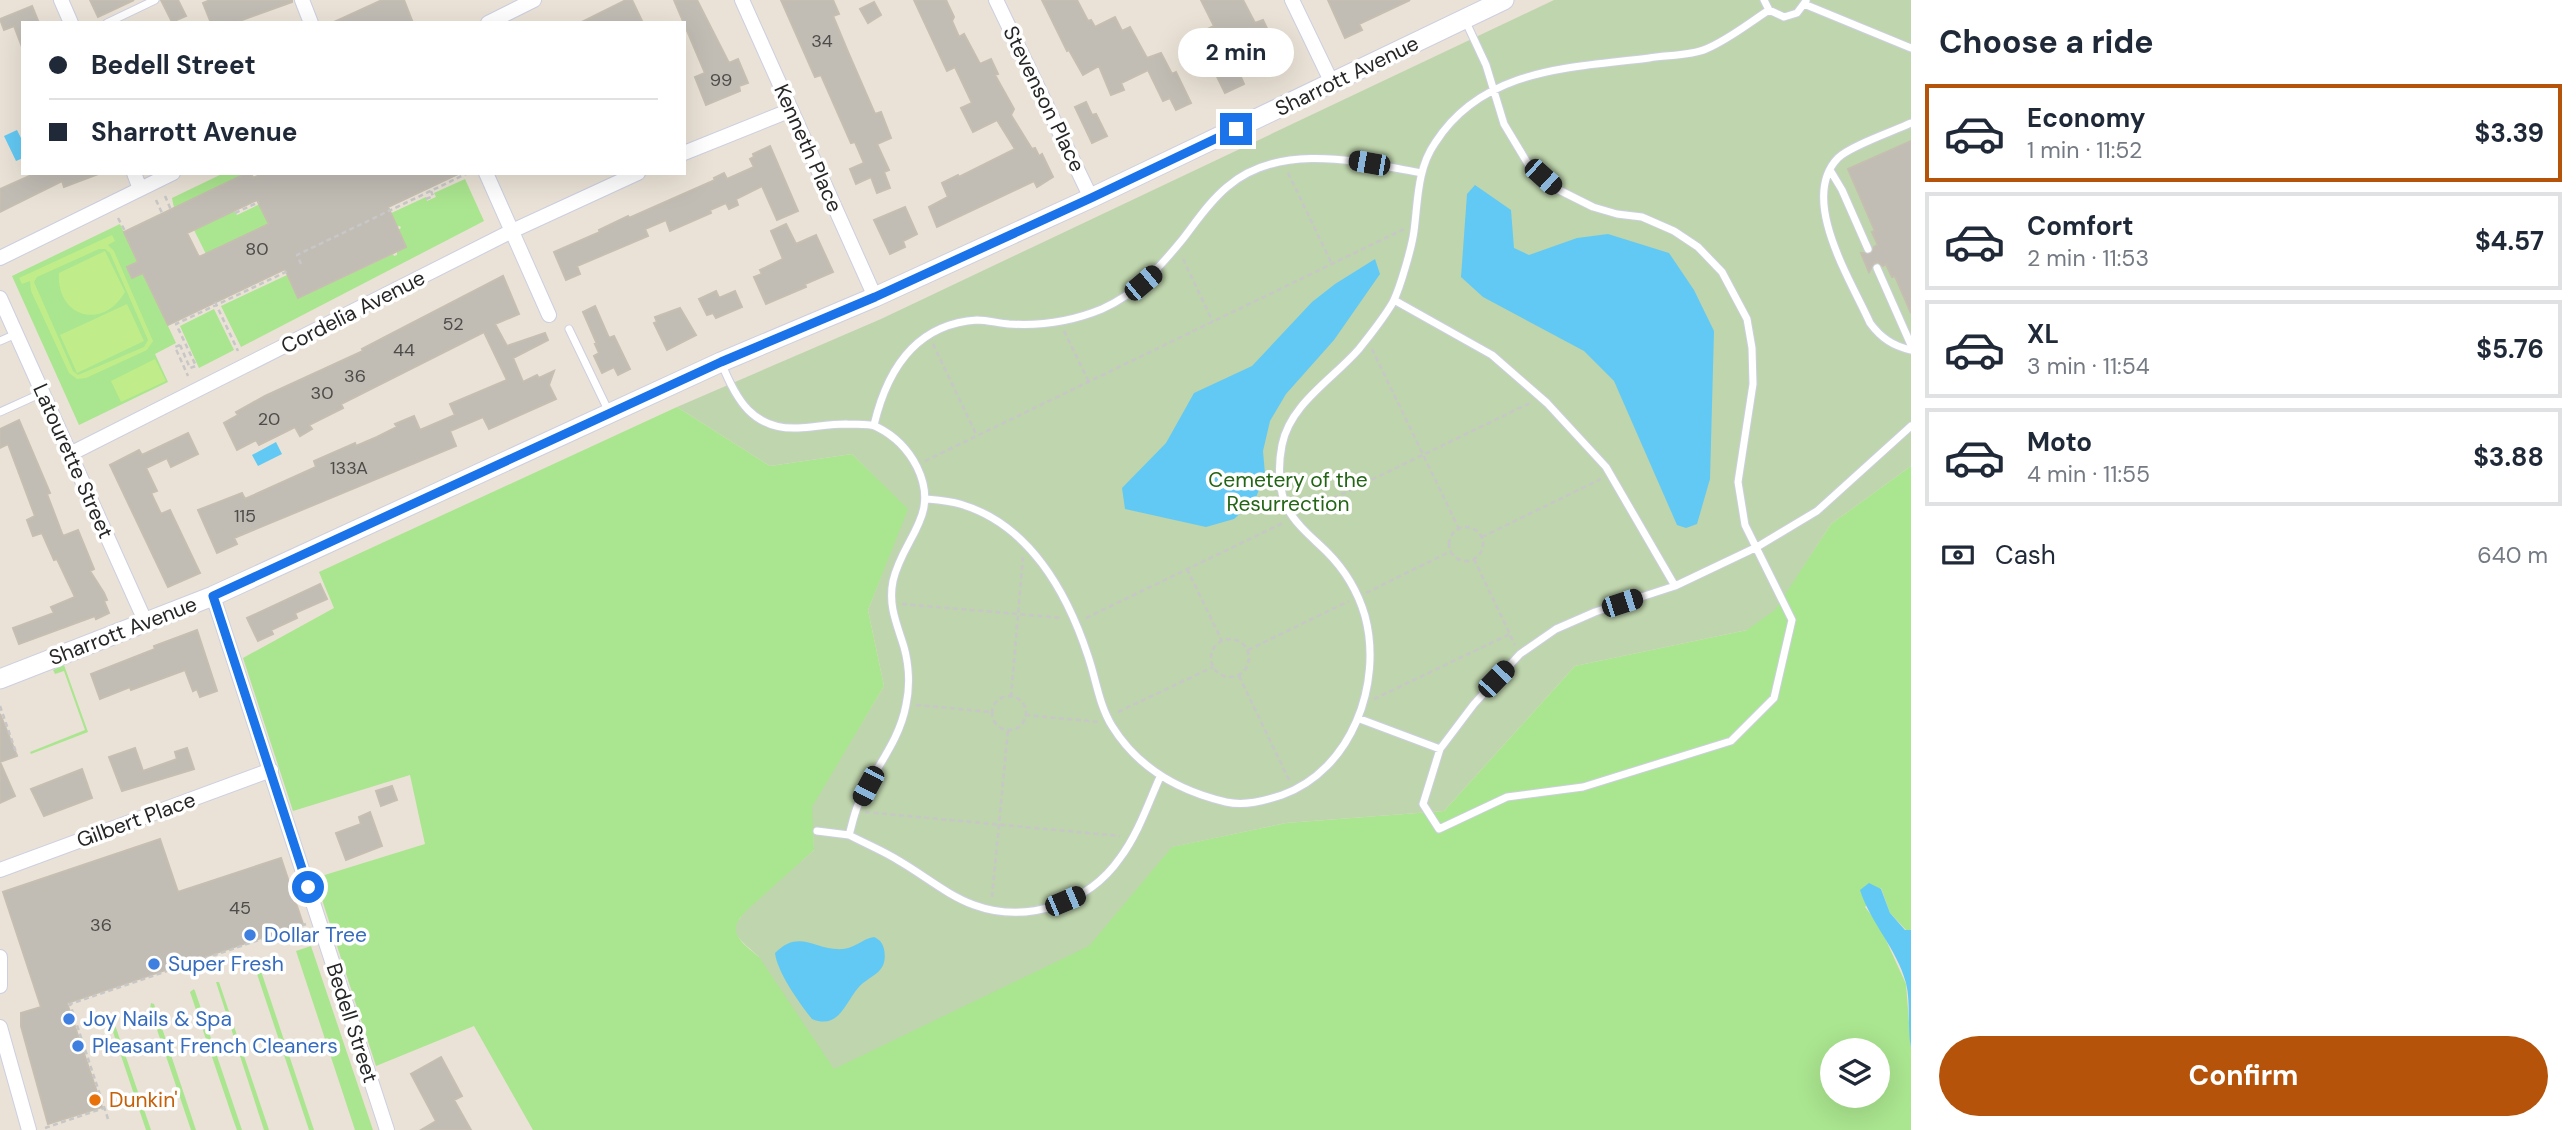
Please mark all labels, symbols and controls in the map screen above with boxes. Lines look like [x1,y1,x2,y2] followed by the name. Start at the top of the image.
[997,21,1091,177] street label: Stevenson Place
[1939,21,2154,63] text: Choose a ride
[1178,27,1294,76] callout: 2 min
[811,29,833,53] house number: 34
[1271,29,1423,123] street label: Sharrott Avenue
[1206,37,1266,67] text: 2 min
[91,48,256,82] text: Bedell Street
[710,68,732,92] house number: 99
[767,80,849,216] street label: Kenneth Place
[2027,101,2145,135] text: Economy
[1943,102,2006,165] icon: car
[1220,113,1252,145] route end
[91,115,297,149] text: Sharrott Avenue
[2474,116,2544,150] text: $3.39
[2027,135,2142,165] text: 1 min · 11:52
[1347,149,1392,177] car
[1521,155,1566,199] car
[2027,209,2133,243] text: Comfort
[1943,210,2006,273] icon: car
[2475,224,2544,258] text: $4.57
[245,237,269,261] house number: 80
[2027,243,2149,273] text: 2 min · 11:53
[1121,261,1166,305] car
[276,264,430,360] street label: Cordelia Avenue
[442,312,464,336] house number: 52
[2027,317,2059,351] text: XL
[1943,318,2006,381] icon: car
[2476,332,2544,366] text: $5.76
[393,338,415,362] house number: 44
[2027,351,2150,381] text: 3 min · 11:54
[344,364,366,388] house number: 36
[26,379,120,543] street label: Latourette Street
[311,381,333,405] house number: 30
[258,407,280,431] house number: 20
[2027,425,2092,459] text: Moto
[1943,426,2006,489] icon: car
[2473,440,2544,474] text: $3.88
[330,456,368,480] house number: 133A
[2027,459,2150,489] text: 4 min · 11:55
[1208,466,1368,518] park label: Cemetery of the Resurrection
[234,504,256,528] house number: 115
[1939,536,1977,574] icon: cash
[1995,538,2056,572] text: Cash
[2477,540,2548,570] text: 640 m
[1599,587,1646,619] car
[45,590,201,672] street label: Sharrott Avenue
[1474,657,1519,701] car
[849,763,888,809] car
[73,786,199,854] street label: Gilbert Place
[292,871,324,903] route start
[1042,883,1089,919] car
[229,896,251,920] house number: 45
[90,913,112,937] house number: 36
[264,921,367,949] place label: Dollar Tree
[242,927,258,943] marker: Dollar Tree
[168,950,284,978] place label: Super Fresh
[146,956,162,972] marker: Super Fresh
[320,960,384,1086] street label: Bedell Street
[83,1005,232,1033] place label: Joy Nails & Spa
[61,1011,77,1027] marker: Joy Nails & Spa
[92,1032,338,1060] place label: Pleasant French Cleaners
[1939,1036,2548,1116] button: Confirm
[70,1038,86,1054] marker: Pleasant French Cleaners
[1820,1038,1890,1108] map controls
[1820,1038,1890,1108] button: layers
[109,1086,178,1114] place label: Dunkin'
[87,1092,103,1108] marker: Dunkin'

